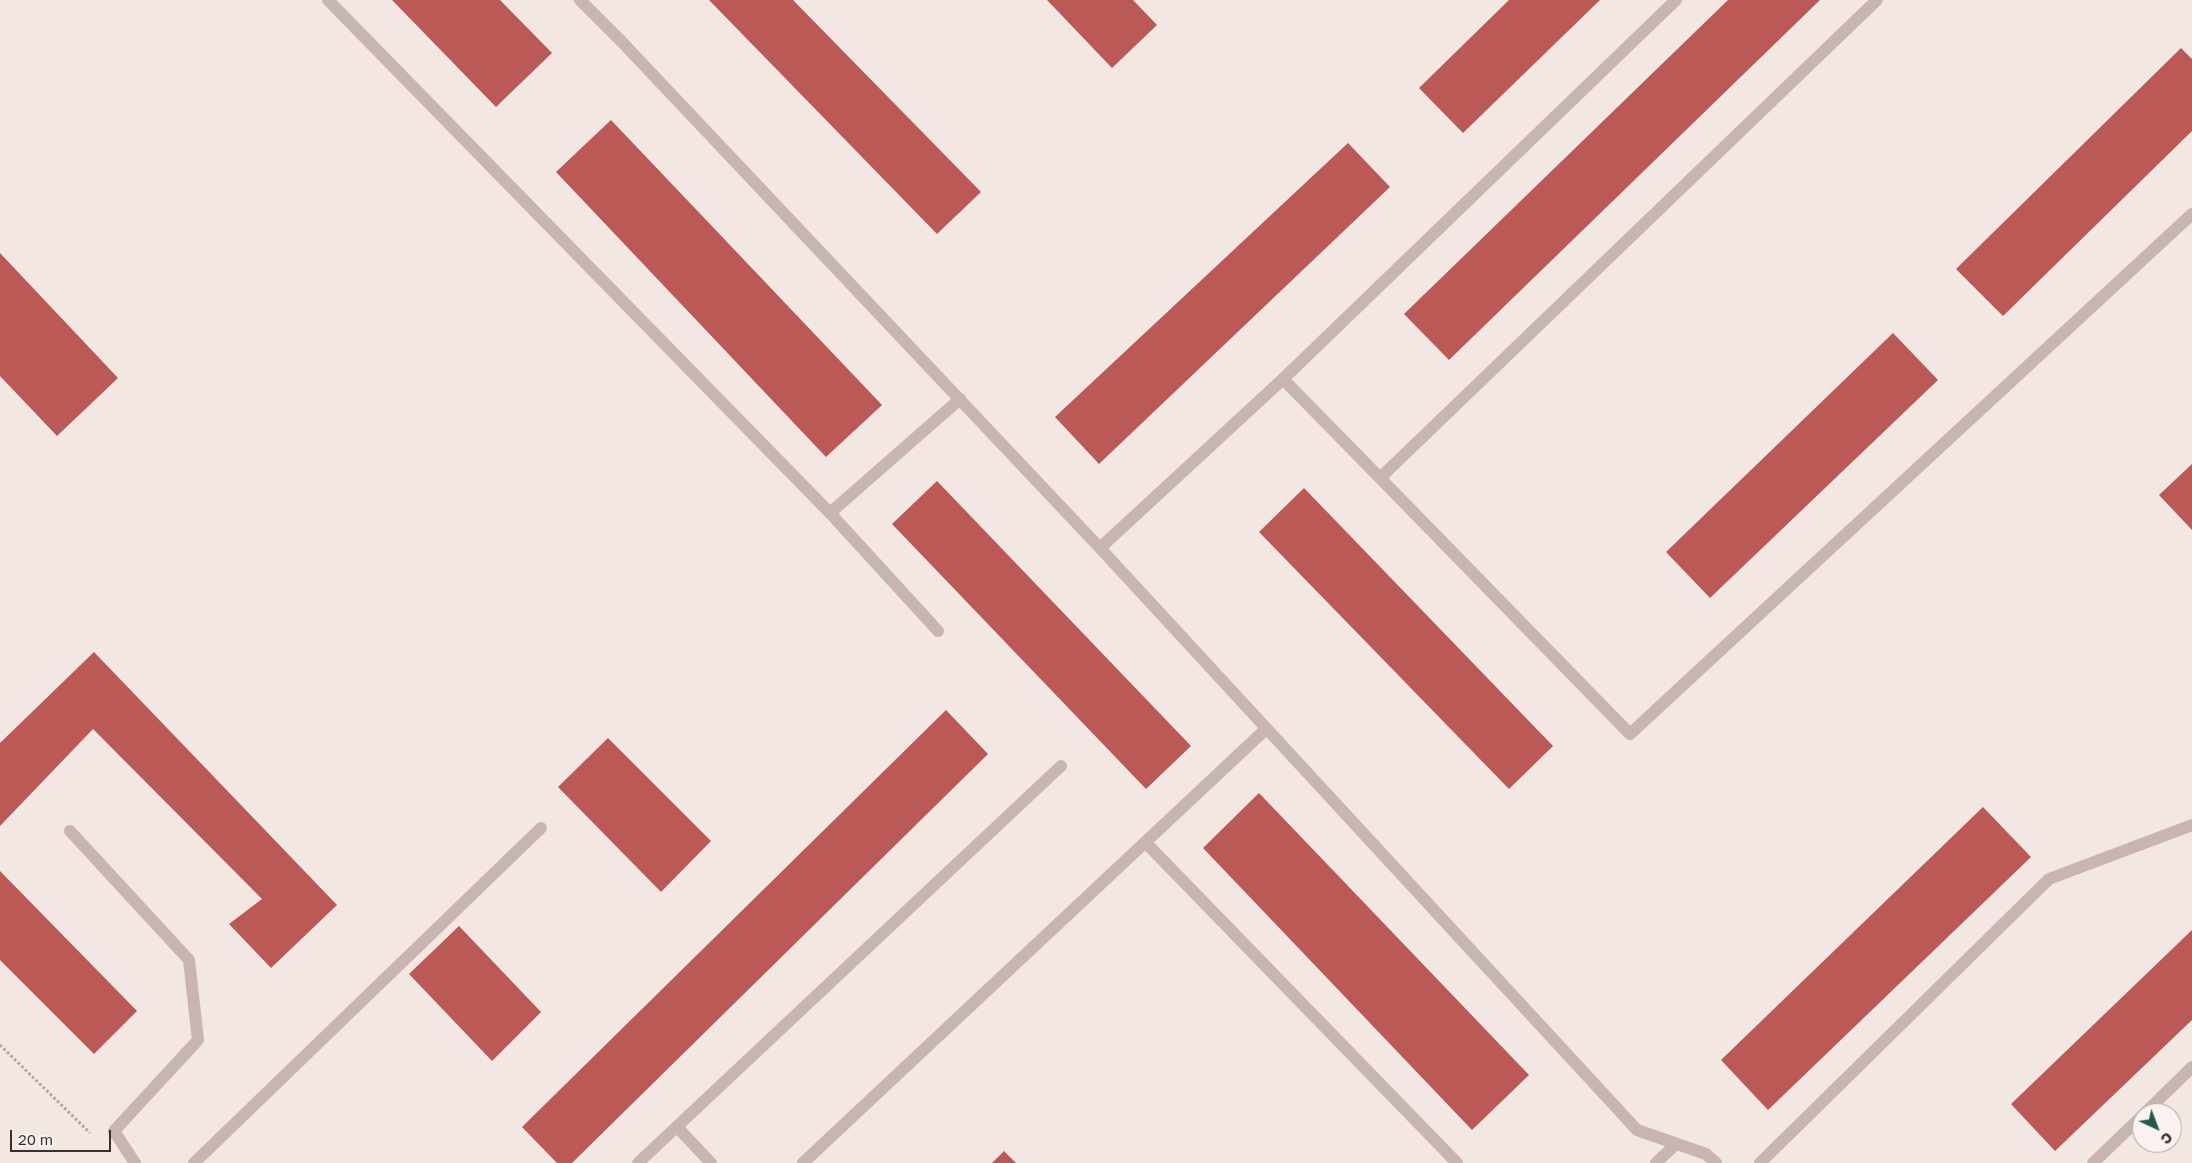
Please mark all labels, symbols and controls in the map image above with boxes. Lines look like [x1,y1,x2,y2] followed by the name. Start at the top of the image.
[2132,1103,2182,1153] north arrow
[12,1120,114,1152] scale bar
[2157,1129,2176,1148] text: С
[18,1130,53,1148] text: 20 m

